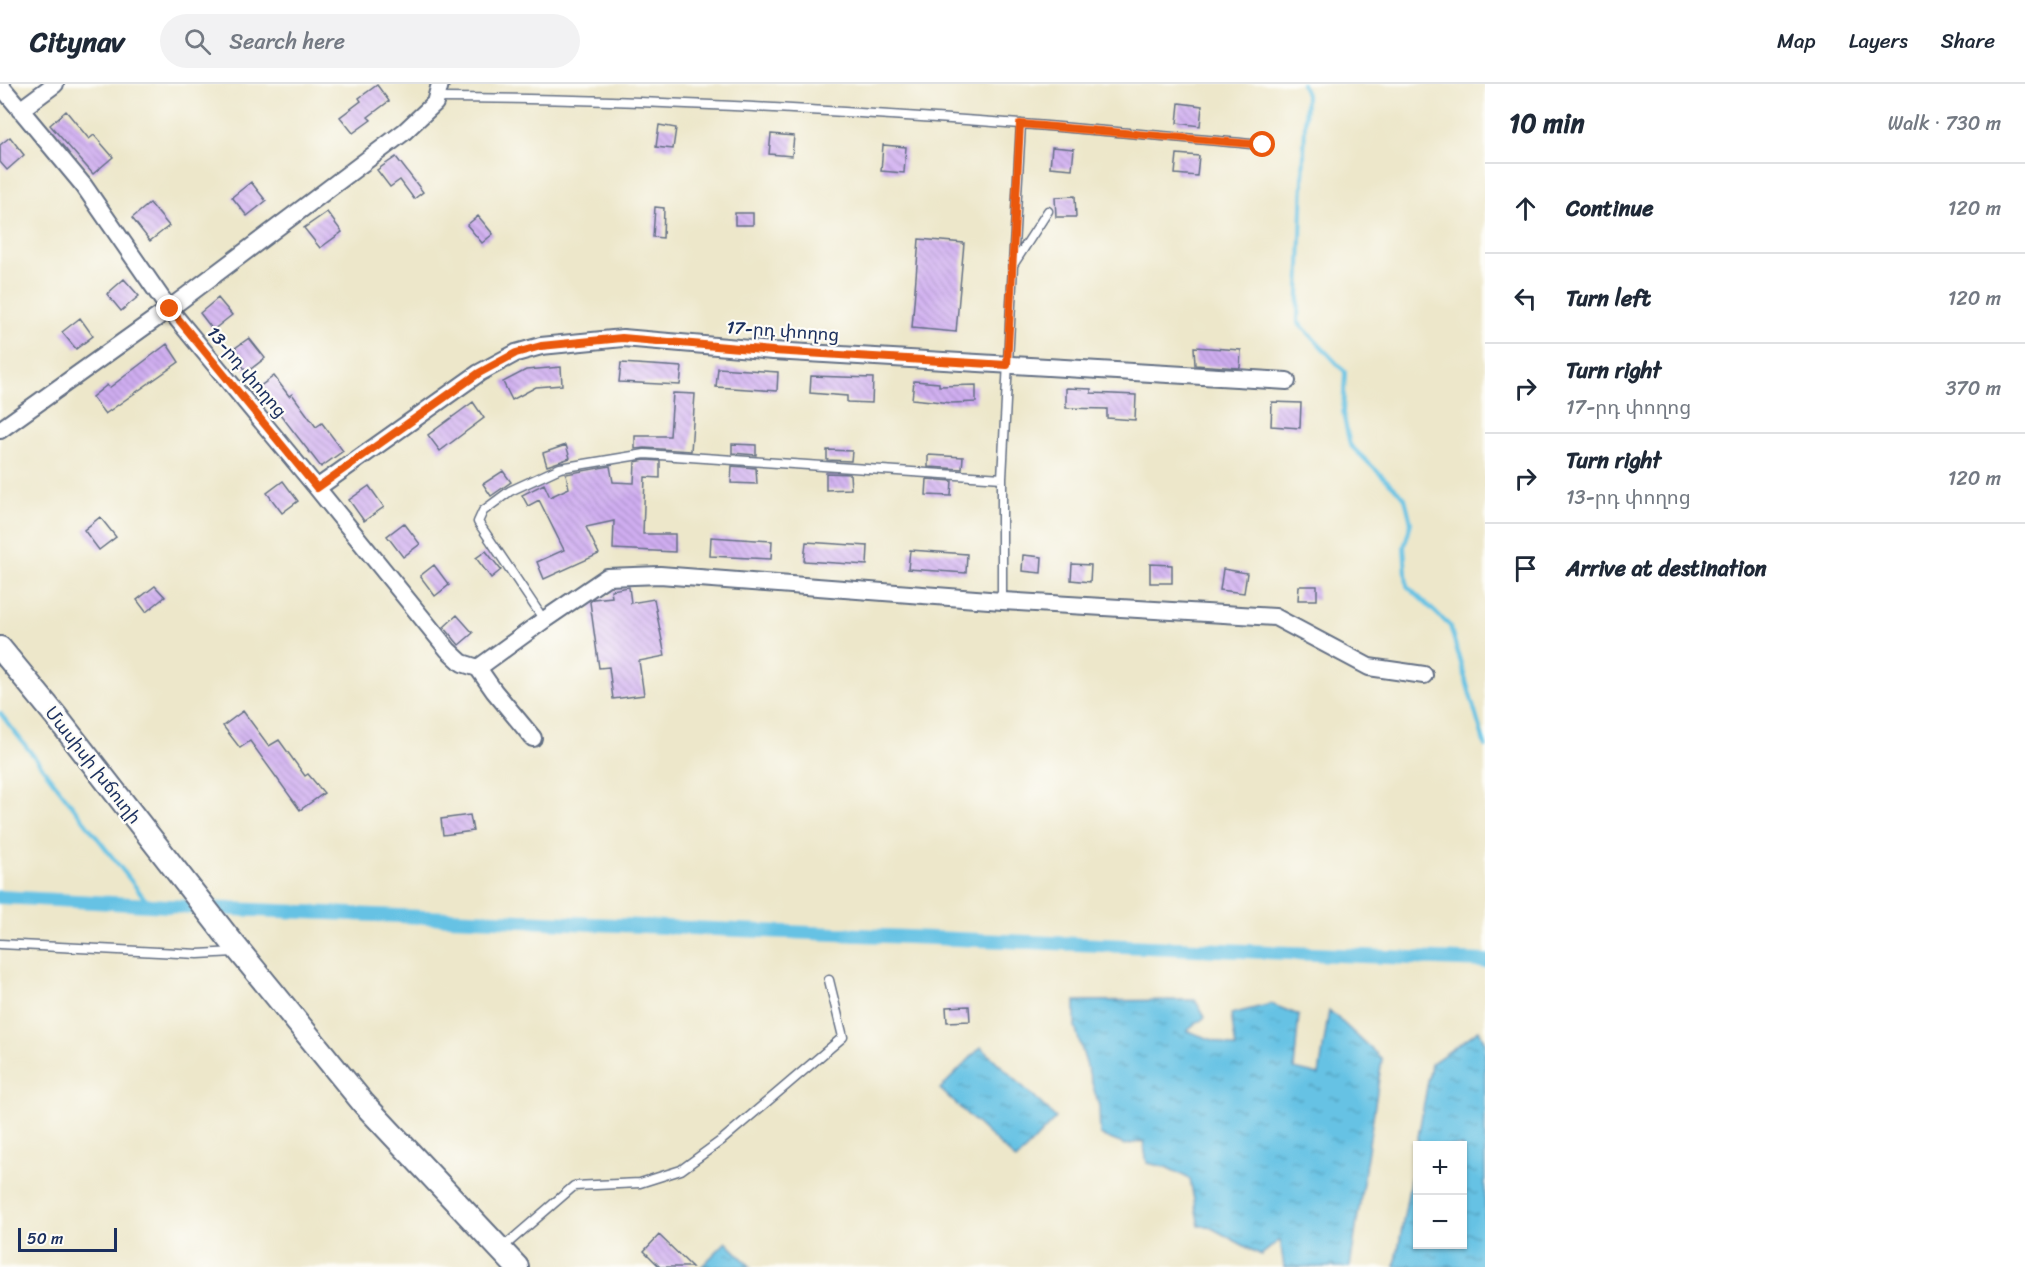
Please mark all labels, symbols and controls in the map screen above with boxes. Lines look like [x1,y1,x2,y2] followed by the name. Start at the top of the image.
[160,14,580,68] search box
[30,17,124,66] text: Citynav
[229,22,345,61] text: Search here
[1777,22,1816,60] text: Map
[1849,22,1908,60] text: Layers
[1941,22,1995,60] text: Share
[181,25,214,58] icon: search
[1509,100,1585,146] text: 10 min
[1888,106,2001,141] text: Walk · 730 m
[1249,131,1275,157] route start
[1566,189,1654,228] text: Continue
[1948,191,2001,226] text: 120 m
[1509,192,1542,225] icon: ahead
[1566,279,1651,318] text: Turn left
[1948,281,2001,316] text: 120 m
[1509,282,1542,315] icon: left
[156,295,182,321] route end
[726,311,840,351] street label: 17-րդ փողոց
[199,319,295,425] street label: 13-րդ փողոց
[1566,351,1661,390] text: Turn right
[1945,371,2001,406] text: 370 m
[1509,372,1542,405] icon: right
[1566,390,1691,425] text: 17-րդ փողոց
[1566,441,1661,480] text: Turn right
[1948,461,2001,496] text: 120 m
[1509,462,1542,495] icon: right
[1566,480,1691,515] text: 13-րդ փողոց
[1566,549,1767,588] text: Arrive at destination
[1509,552,1542,585] icon: arrive
[36,699,150,831] street label: Մասիսի խճուղի
[1413,1141,1467,1249] map controls
[1413,1141,1467,1195] button: +
[1413,1195,1467,1249] button: −
[27,1224,63,1253] text: 50 m
[18,1225,117,1252] scale bar

